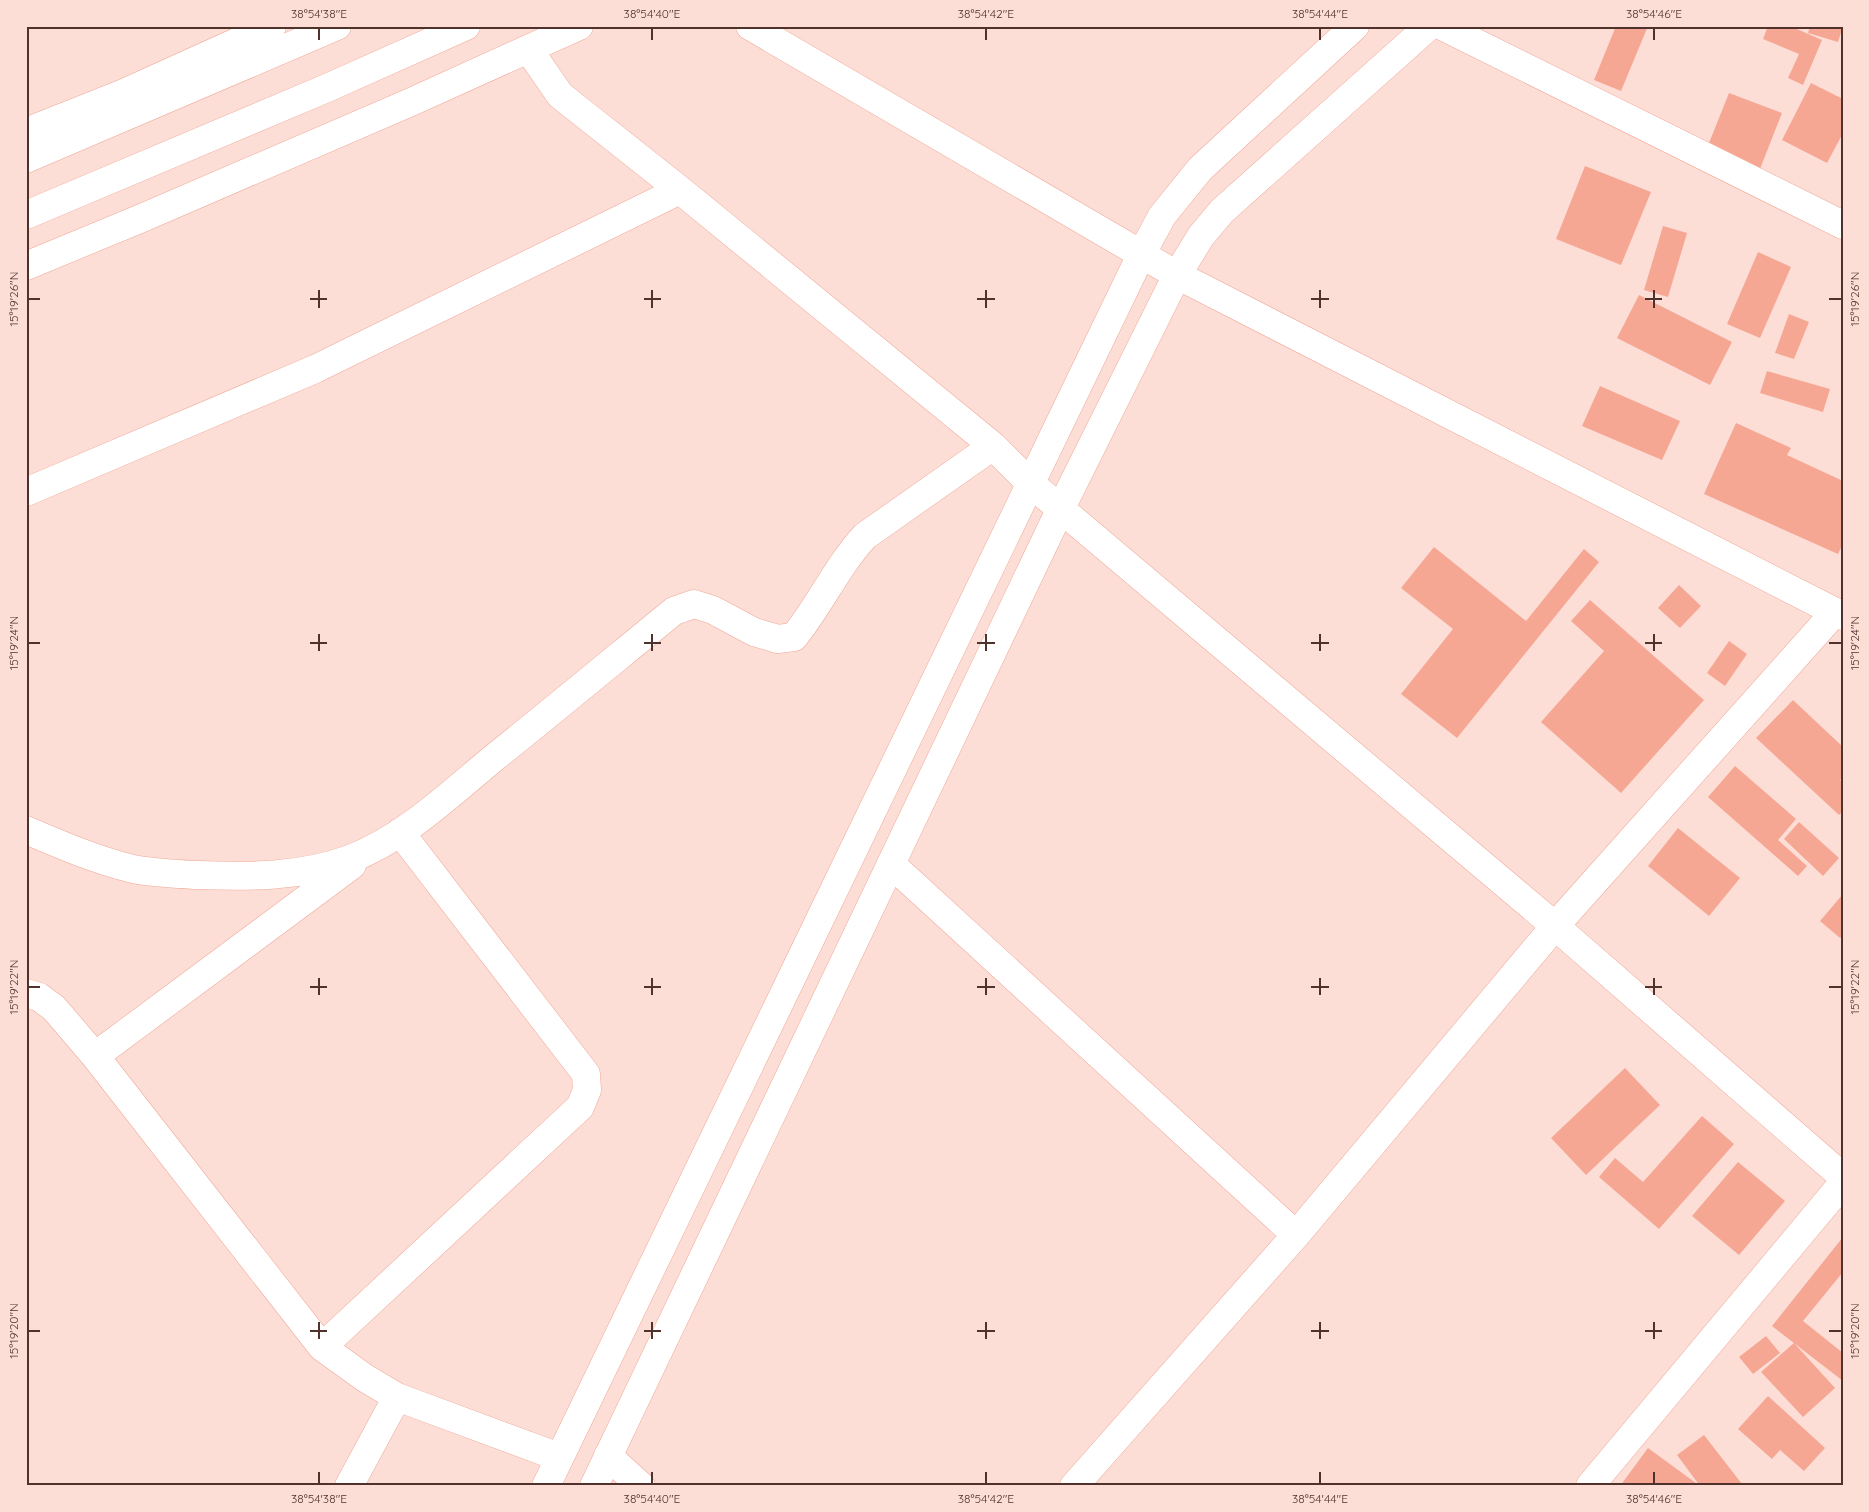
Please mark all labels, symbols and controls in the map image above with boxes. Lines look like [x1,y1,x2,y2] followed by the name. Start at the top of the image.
[291,6,347,21] text: 38°54'38"E
[624,6,681,21] text: 38°54'40"E
[958,6,1014,21] text: 38°54'42"E
[1292,6,1348,21] text: 38°54'44"E
[1626,6,1682,21] text: 38°54'46"E
[6,272,21,326] text: 15°19'26"N
[1847,272,1862,326] text: 15°19'26"N
[6,616,21,670] text: 15°19'24"N
[1847,616,1862,670] text: 15°19'24"N
[6,959,21,1015] text: 15°19'22"N
[1847,959,1862,1015] text: 15°19'22"N
[6,1303,21,1359] text: 15°19'20"N
[1847,1303,1862,1359] text: 15°19'20"N
[291,1491,347,1506] text: 38°54'38"E
[624,1491,681,1506] text: 38°54'40"E
[958,1491,1014,1506] text: 38°54'42"E
[1292,1491,1348,1506] text: 38°54'44"E
[1626,1491,1682,1506] text: 38°54'46"E

